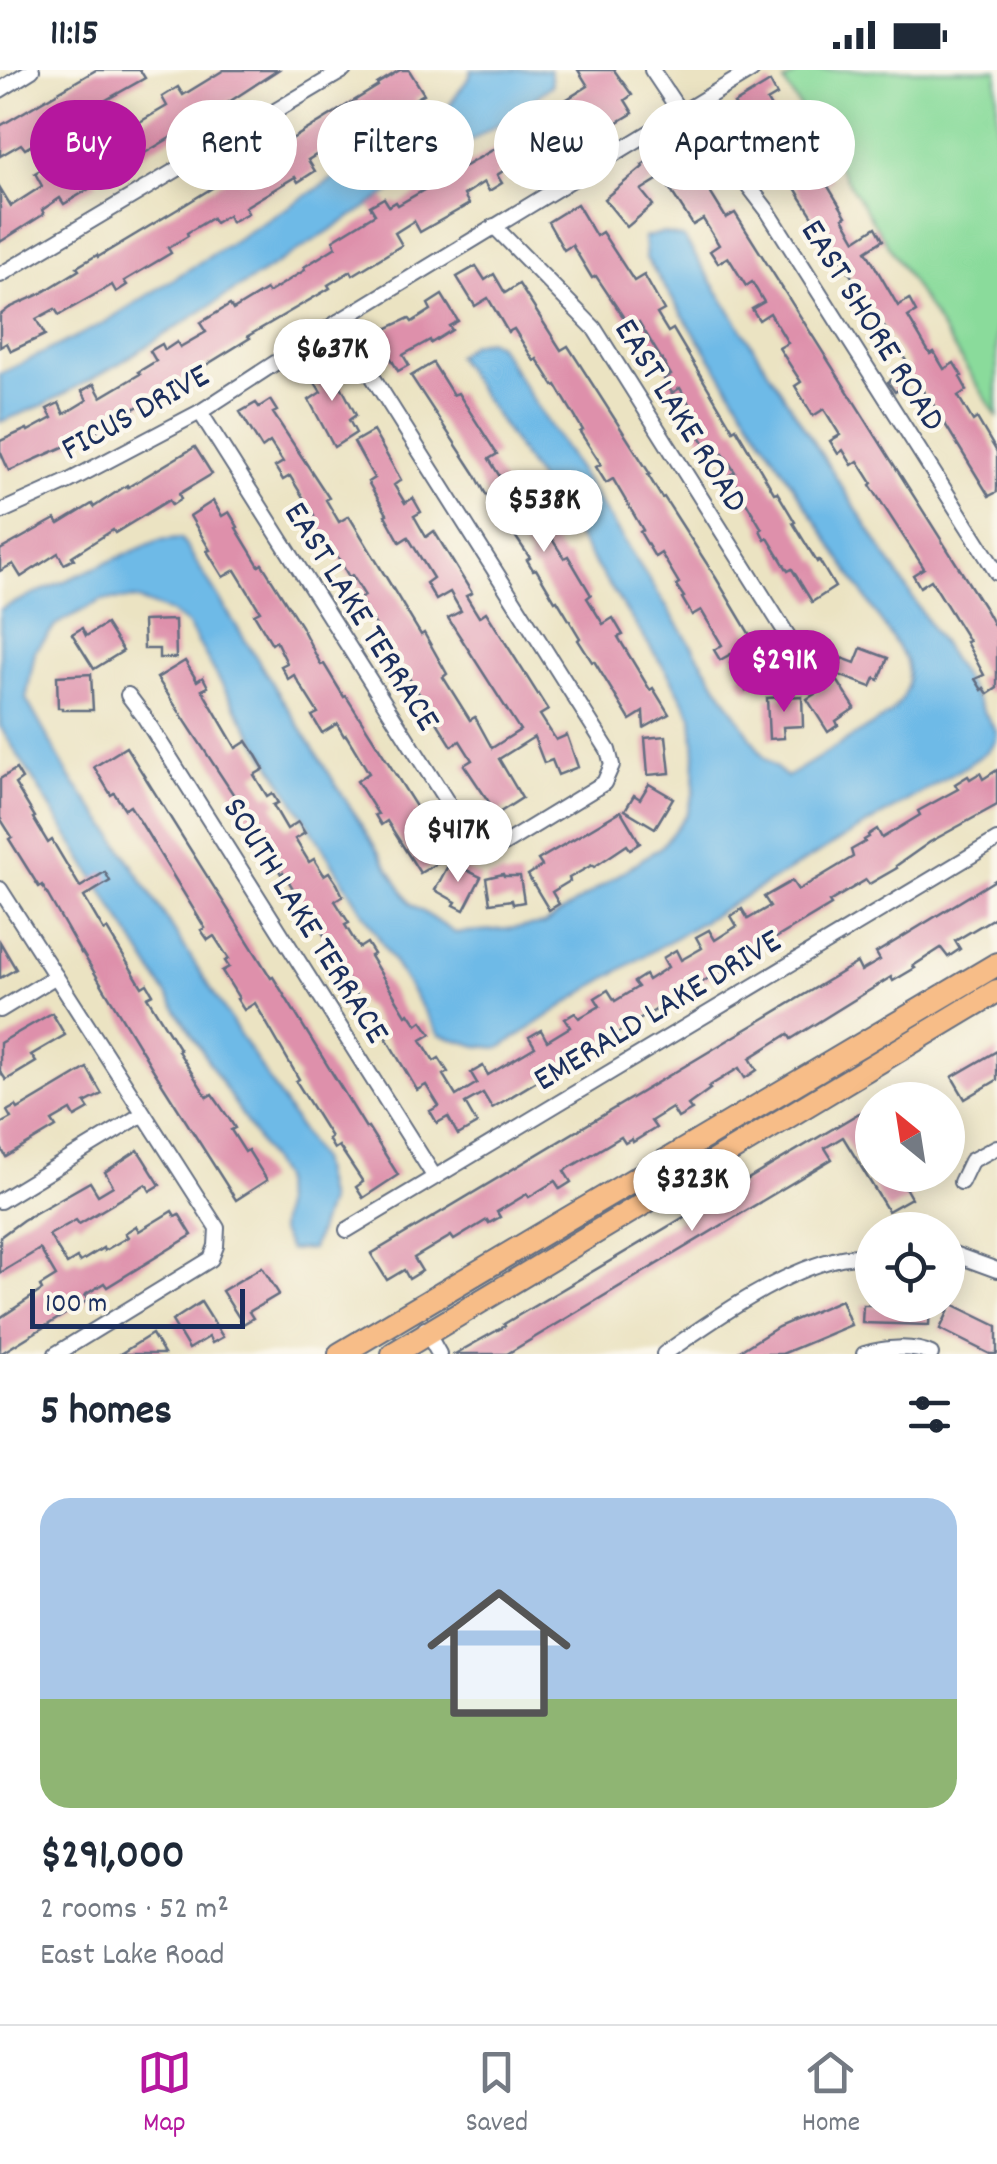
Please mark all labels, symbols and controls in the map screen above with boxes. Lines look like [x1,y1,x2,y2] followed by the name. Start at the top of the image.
[50,8,99,63] text: 11:15
[30,100,146,190] chip: Buy
[166,100,297,190] chip: Rent
[317,100,474,190] chip: Filters
[494,100,619,190] chip: New
[639,100,855,190] chip: Apartment
[786,211,956,442] street label: EAST SHORE ROAD
[599,310,758,523] street label: EAST LAKE ROAD
[262,319,402,404] pin: $637K
[295,328,369,374] text: $637K
[53,353,220,476] street label: FICUS DRIVE
[474,470,614,555] pin: $538K
[508,479,580,525] text: $538K
[269,493,450,742] street label: EAST LAKE TERRACE
[714,630,854,715] pin: $291K
[751,639,817,685] text: $291K
[208,789,400,1055] street label: SOUTH LAKE TERRACE
[388,800,528,885] pin: $417K
[426,809,490,855] text: $417K
[525,918,792,1106] street label: EMERALD LAKE DRIVE
[855,1082,965,1192] north arrow
[855,1082,965,1322] map controls
[622,1149,762,1234] pin: $323K
[655,1158,729,1204] text: $323K
[855,1212,965,1322] button: locate
[30,1284,245,1328] scale bar
[45,1286,107,1326] text: 100 m
[40,1384,172,1444] text: 5 homes
[902,1387,957,1442] icon: filters
[409,1563,589,1743] icon: home
[40,1828,185,1888] text: $291,000
[40,1888,229,1934] text: 2 rooms · 52 m²
[40,1934,225,1980] text: East Lake Road
[137,2045,192,2145] tab: Map
[466,2045,528,2145] tab: Saved
[802,2045,860,2145] tab: Home

